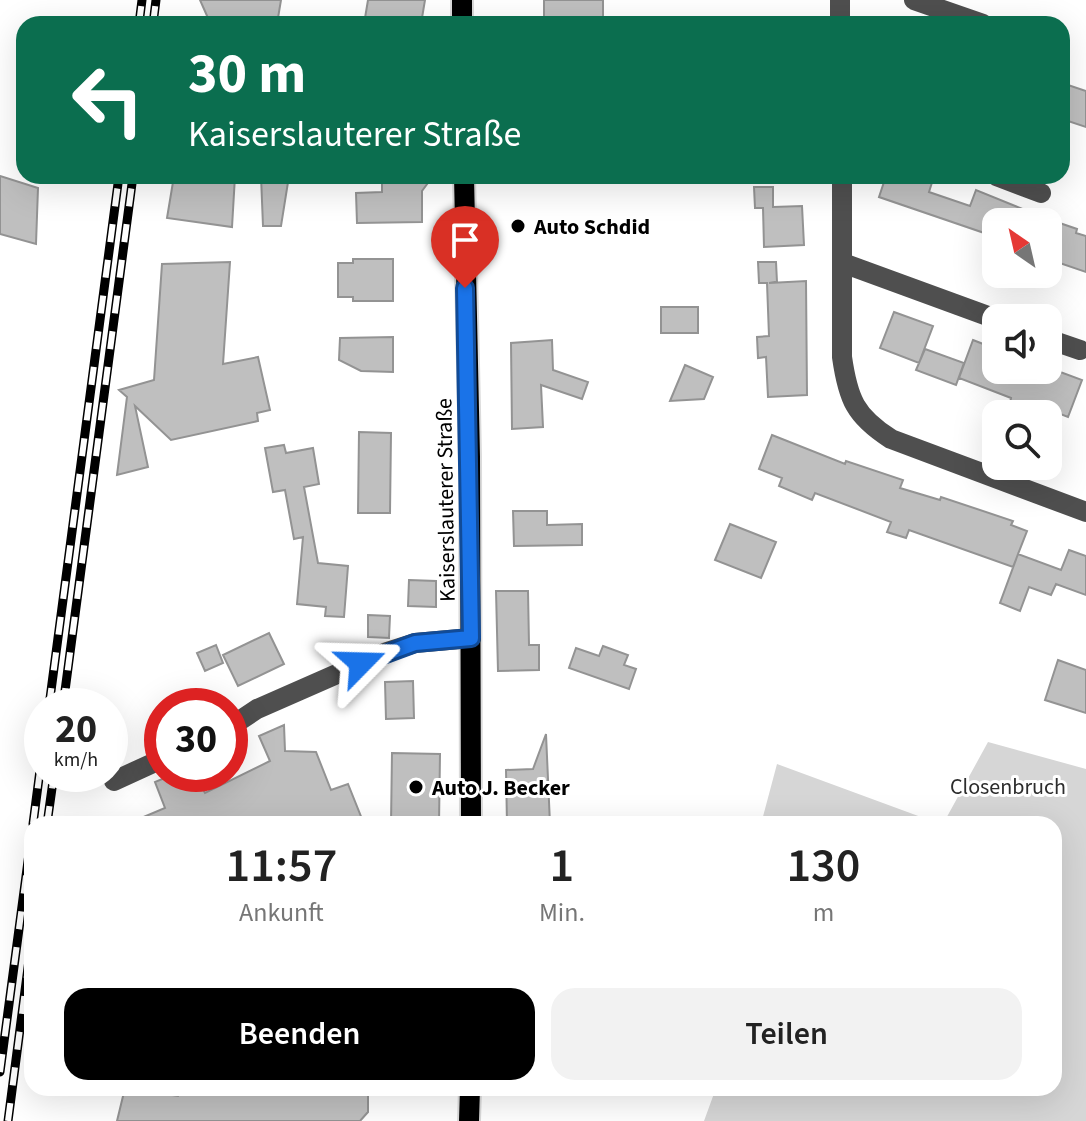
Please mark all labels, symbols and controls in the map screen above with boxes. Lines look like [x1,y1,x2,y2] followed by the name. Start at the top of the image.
[188,35,306,114] text: 30 m
[56,48,160,152] icon: left
[188,109,521,160] text: Kaiserslauterer Straße
[431,206,499,288] pin
[982,208,1062,288] north arrow
[982,208,1062,480] map controls
[533,211,650,243] place label: Auto Schdid
[509,217,527,235] marker: Auto Schdid
[443,218,487,262] icon: arrive
[982,304,1062,384] button: sound
[428,398,464,602] street label: Kaiserslauterer Straße
[982,400,1062,480] button: search
[319,621,403,705] position arrow
[144,688,248,792] speed limit sign: 30
[55,701,97,758] text: 20
[54,746,98,774] text: km/h
[950,771,1066,803] park label: Closenbruch
[431,772,570,804] place label: Auto J. Becker
[407,778,425,796] marker: Auto J. Becker
[226,832,337,900] text: 11:57
[550,832,574,900] text: 1
[786,832,860,900] text: 130
[239,894,324,931] text: Ankunft
[539,894,585,931] text: Min.
[813,894,834,931] text: m
[64,988,535,1080] button: Beenden
[551,988,1022,1080] button: Teilen

